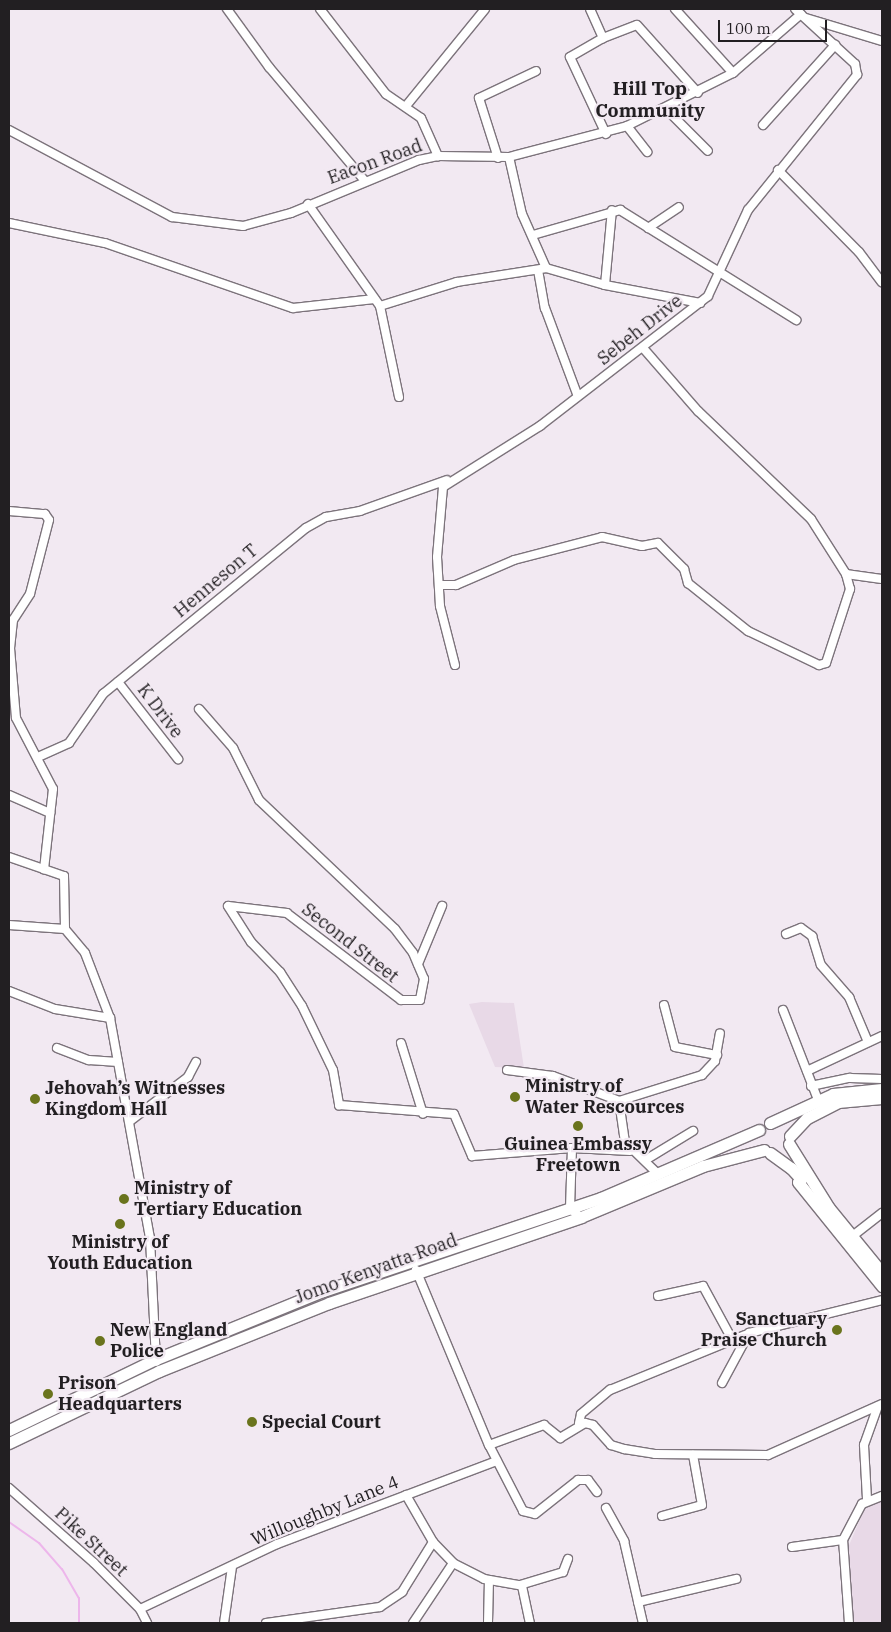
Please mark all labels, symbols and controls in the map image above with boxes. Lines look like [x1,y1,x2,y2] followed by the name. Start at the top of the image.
[721,10,830,42] scale bar
[726,19,771,38] text: 100 m
[595,78,705,122] district label: Hill Top Community
[325,135,425,189] street label: Eacon Road
[593,290,687,370] street label: Sebeh Drive
[170,540,262,622] street label: Henneson T
[133,680,187,742] street label: K Drive
[297,899,403,987] street label: Second Street
[525,1076,684,1118] place label: Ministry of Water Rescources
[45,1078,225,1120] place label: Jehovah’s Witnesses Kingdom Hall
[509,1091,521,1103] marker: Ministry of Water Rescources
[29,1093,41,1105] marker: Jehovah’s Witnesses Kingdom Hall
[572,1120,584,1132] marker: Guinea Embassy Freetown
[504,1134,652,1176] place label: Guinea Embassy Freetown
[134,1178,302,1220] place label: Ministry of Tertiary Education
[118,1193,130,1205] marker: Ministry of Tertiary Education
[114,1218,126,1230] marker: Ministry of Youth Education
[292,1230,460,1308] street label: Jomo Kenyatta Road
[47,1232,193,1274] place label: Ministry of Youth Education
[701,1309,827,1352] place label: Sanctuary Praise Church
[110,1320,227,1362] place label: New England Police
[831,1324,843,1336] marker: Sanctuary Praise Church
[94,1335,106,1347] marker: New England Police
[58,1373,182,1416] place label: Prison Headquarters
[42,1388,54,1400] marker: Prison Headquarters
[262,1411,381,1433] place label: Special Court
[246,1416,258,1428] marker: Special Court
[248,1472,402,1550] street label: Willoughby Lane 4
[50,1503,132,1581] street label: Pike Street

